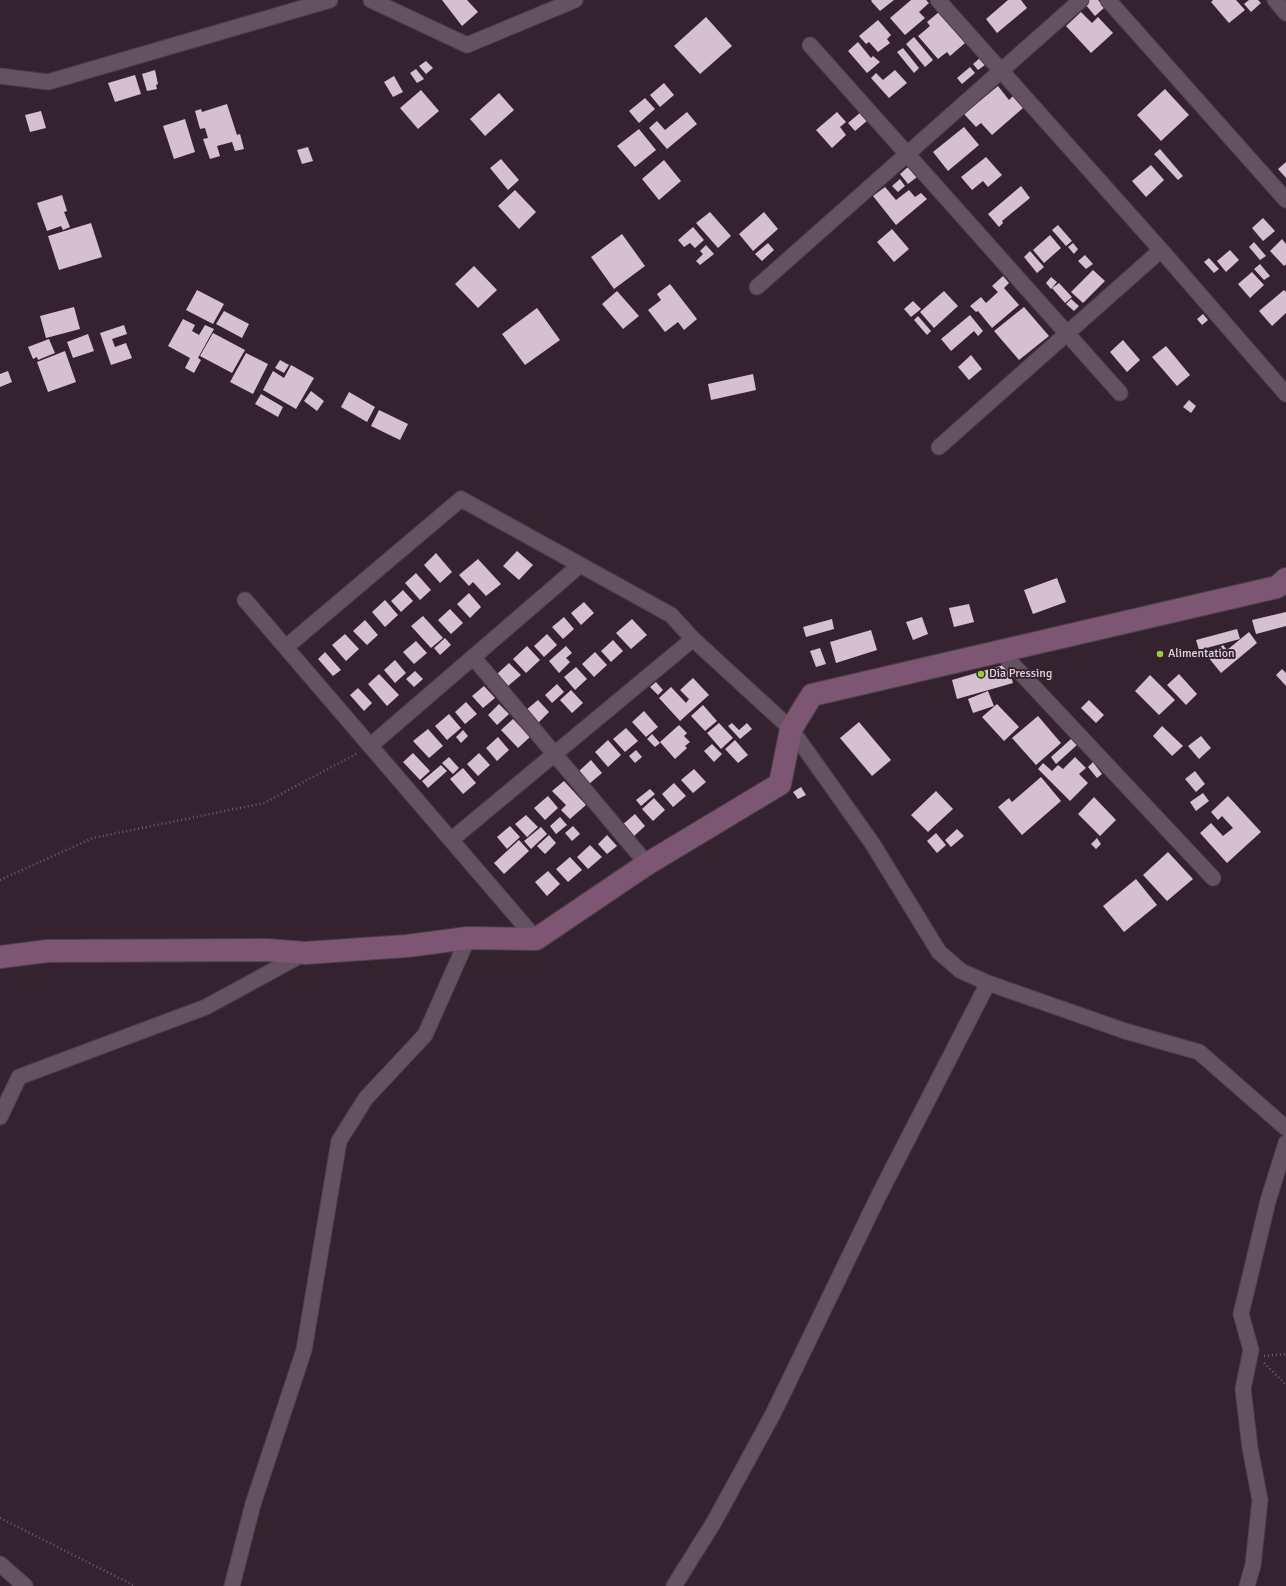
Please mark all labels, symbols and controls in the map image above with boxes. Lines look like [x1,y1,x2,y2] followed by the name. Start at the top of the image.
[1168,647,1235,661] place label: Alimentation
[1155,649,1165,659] marker: Alimentation
[989,667,1052,681] place label: Dia Pressing
[976,669,986,679] marker: Dia Pressing

